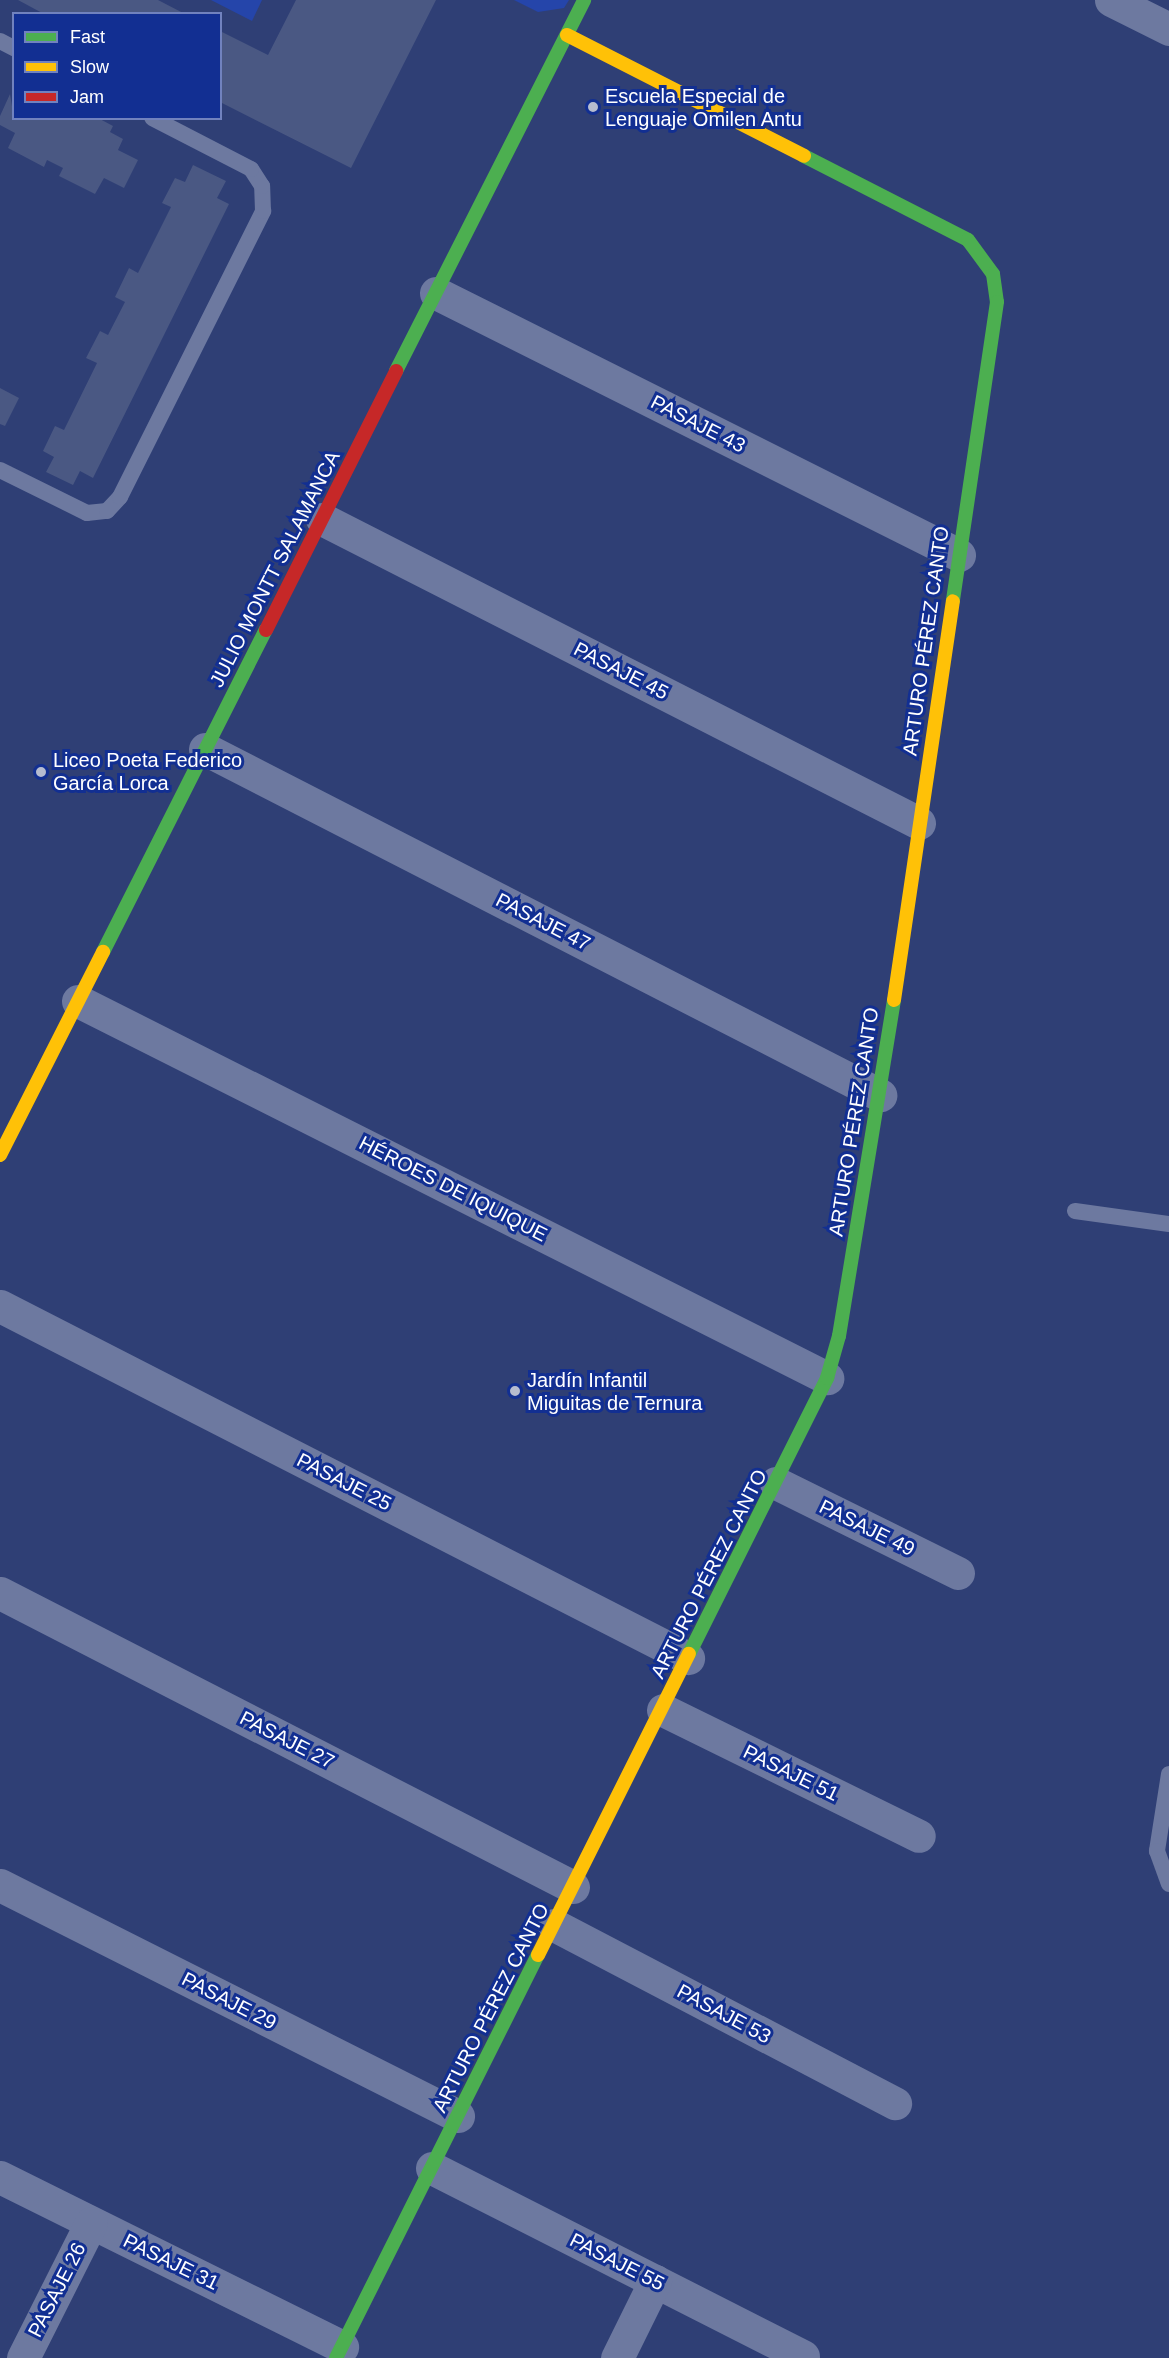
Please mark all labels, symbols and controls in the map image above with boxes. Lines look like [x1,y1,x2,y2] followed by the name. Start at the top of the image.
[12,12,222,120] legend
[70,27,105,47] text: Fast
[70,57,109,77] text: Slow
[605,84,803,131] place label: Escuela Especial de Lenguaje Omilen Antu
[70,87,104,107] text: Jam
[586,100,600,114] marker: Escuela Especial de Lenguaje Omilen Antu
[647,390,749,458] street label: PASAJE 43
[205,447,345,691] street label: JULIO MONTT SALAMANCA
[898,525,954,757] street label: ARTURO PÉREZ CANTO
[570,637,672,705] street label: PASAJE 45
[53,748,242,795] place label: Liceo Poeta Federico García Lorca
[34,765,48,779] marker: Liceo Poeta Federico García Lorca
[492,888,594,956] street label: PASAJE 47
[824,1006,884,1238] street label: ARTURO PÉREZ CANTO
[355,1131,551,1247] street label: HÉROES DE IQUIQUE
[527,1368,703,1415] place label: Jardín Infantil Miguitas de Ternura
[508,1384,522,1398] marker: Jardín Infantil Miguitas de Ternura
[293,1448,395,1516] street label: PASAJE 25
[646,1465,772,1683] street label: ARTURO PÉREZ CANTO
[815,1495,919,1561] street label: PASAJE 49
[236,1706,338,1774] street label: PASAJE 27
[739,1740,843,1806] street label: PASAJE 51
[428,1899,554,2117] street label: ARTURO PÉREZ CANTO
[178,1967,280,2035] street label: PASAJE 29
[673,1979,775,2049] street label: PASAJE 53
[566,2228,668,2296] street label: PASAJE 55
[119,2229,223,2295] street label: PASAJE 31
[23,2239,91,2341] street label: PASAJE 26

